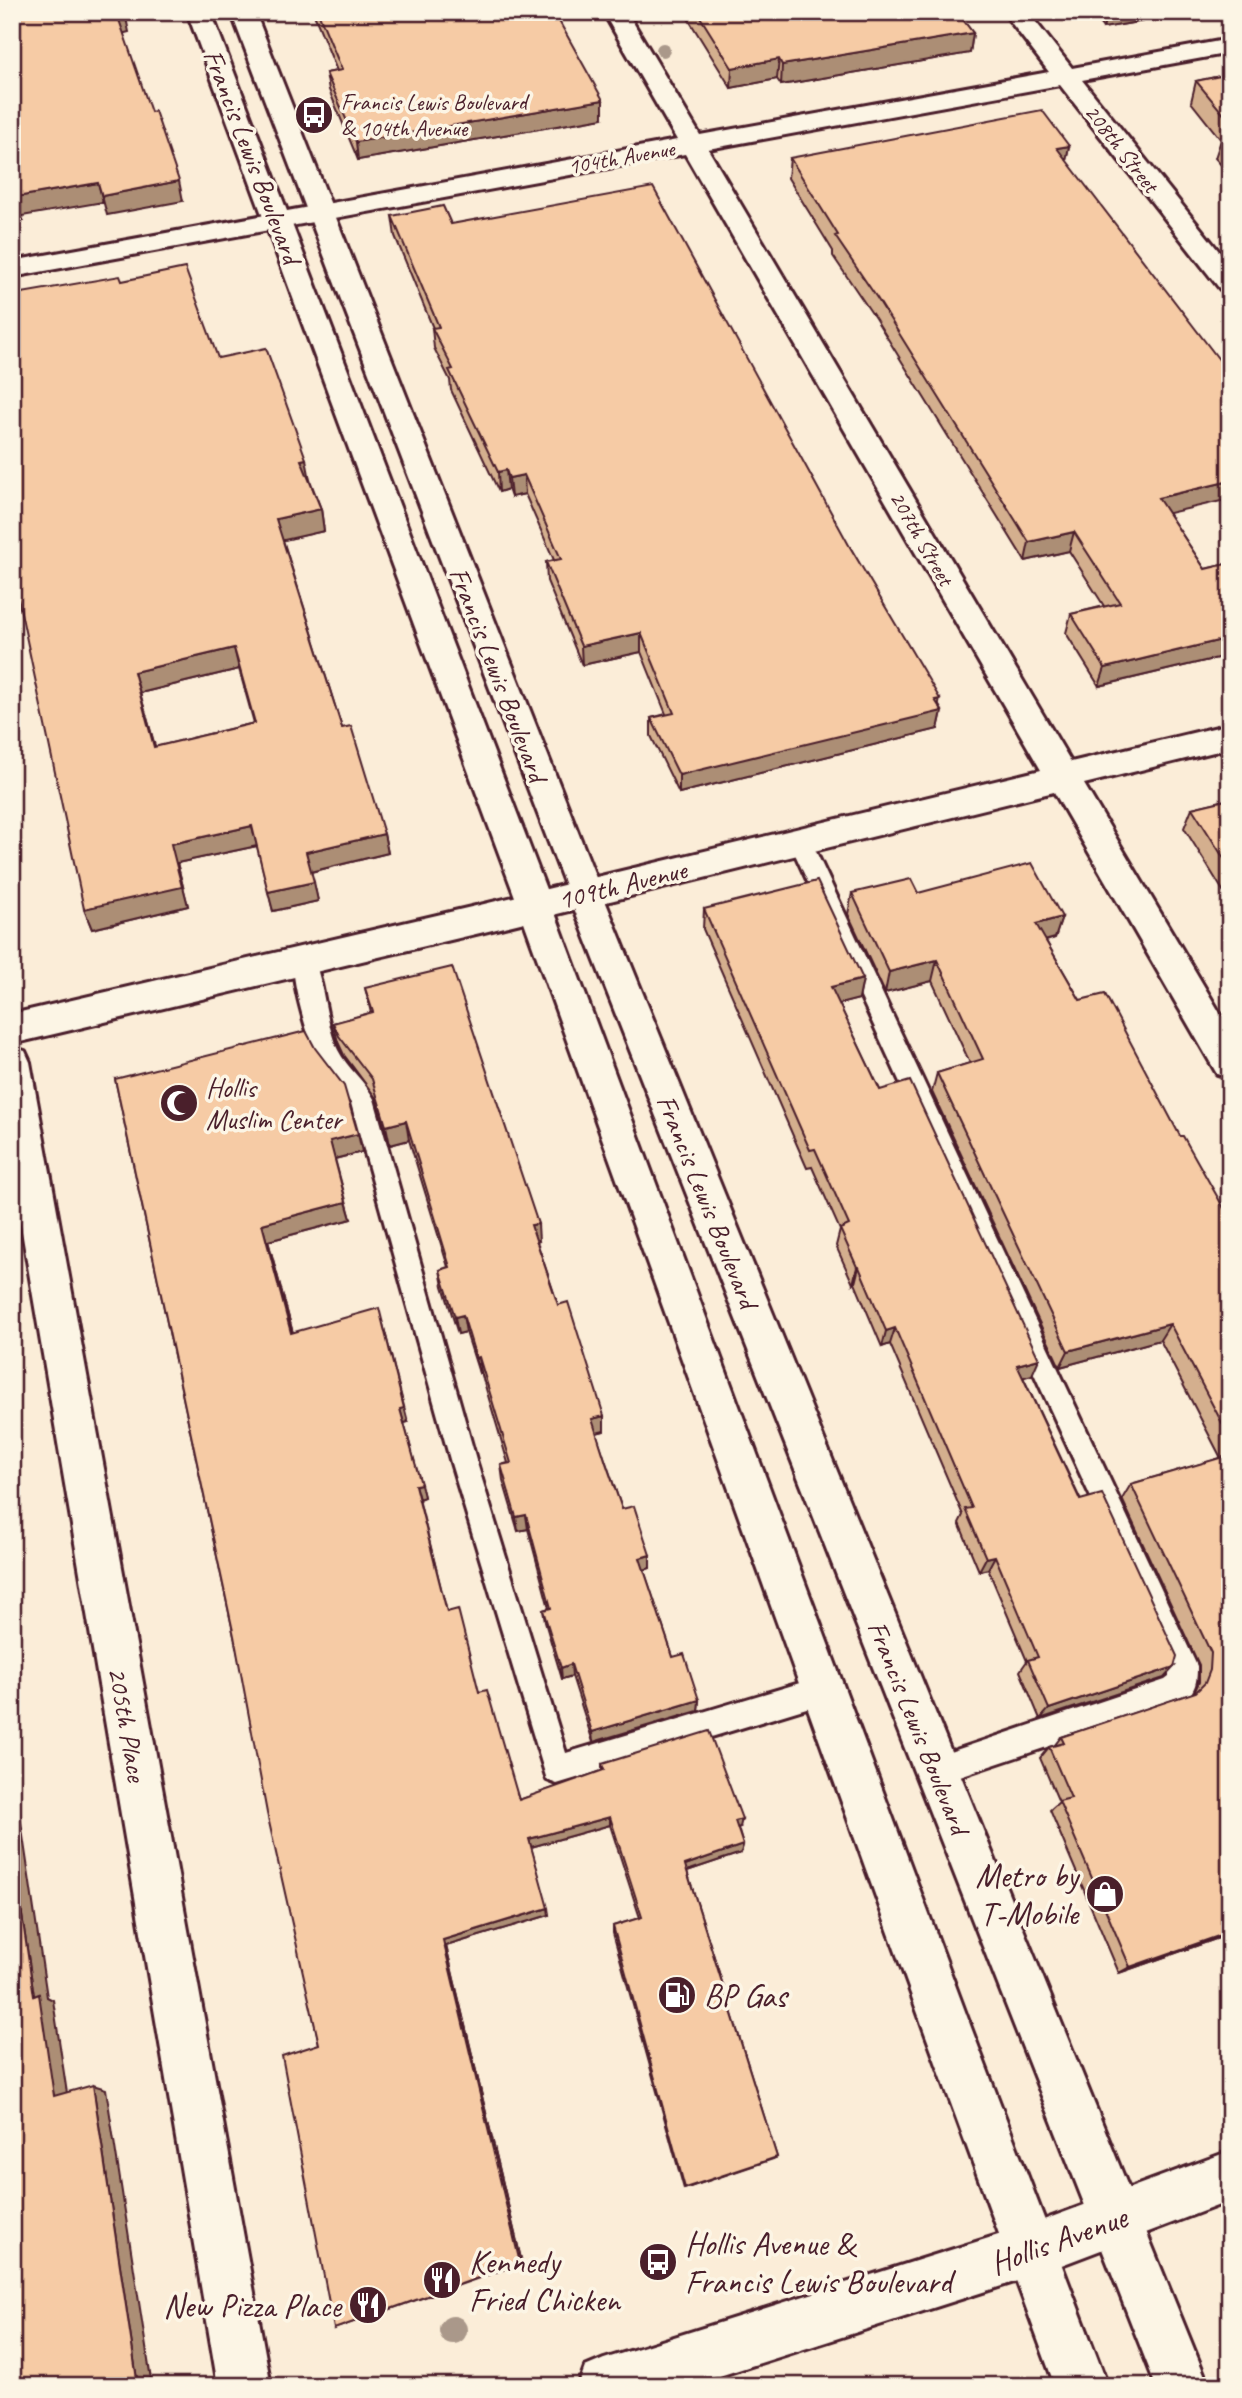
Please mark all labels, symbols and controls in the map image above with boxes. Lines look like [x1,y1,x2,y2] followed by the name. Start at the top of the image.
[196,44,311,272] street label: Francis Lewis Boulevard
[341,88,531,143] place label: Francis Lewis Boulevard & 104th Avenue
[293,94,335,136] bus stop icon: Francis Lewis Boulevard & 104th Avenue
[1078,98,1167,200] street label: 208th Street
[566,134,678,181] street label: 104th Avenue
[883,486,961,593] street label: 207th Street
[442,562,557,790] street label: Francis Lewis Boulevard
[554,851,692,917] street label: 109th Avenue
[206,1070,343,1137] place label: Hollis Muslim Center
[158,1082,200,1124] mosque icon: Hollis Muslim Center
[649,1090,768,1316] street label: Francis Lewis Boulevard
[860,1616,979,1842] street label: Francis Lewis Boulevard
[100,1664,155,1786] street label: 205th Place
[975,1855,1081,1935] place label: Metro by T-Mobile
[1084,1873,1126,1915] shop icon: Metro by T-Mobile
[656,1974,698,2016] fuel station icon: BP Gas
[704,1975,789,2017] place label: BP Gas
[984,2195,1135,2284] street label: Hollis Avenue
[685,2223,957,2303] place label: Hollis Avenue & Francis Lewis Boulevard
[469,2241,622,2321] place label: Kennedy Fried Chicken
[637,2241,679,2283] bus stop icon: Hollis Avenue & Francis Lewis Boulevard
[421,2259,463,2301] restaurant icon: Kennedy Fried Chicken
[347,2284,389,2326] restaurant icon: New Pizza Place
[163,2285,343,2327] place label: New Pizza Place

